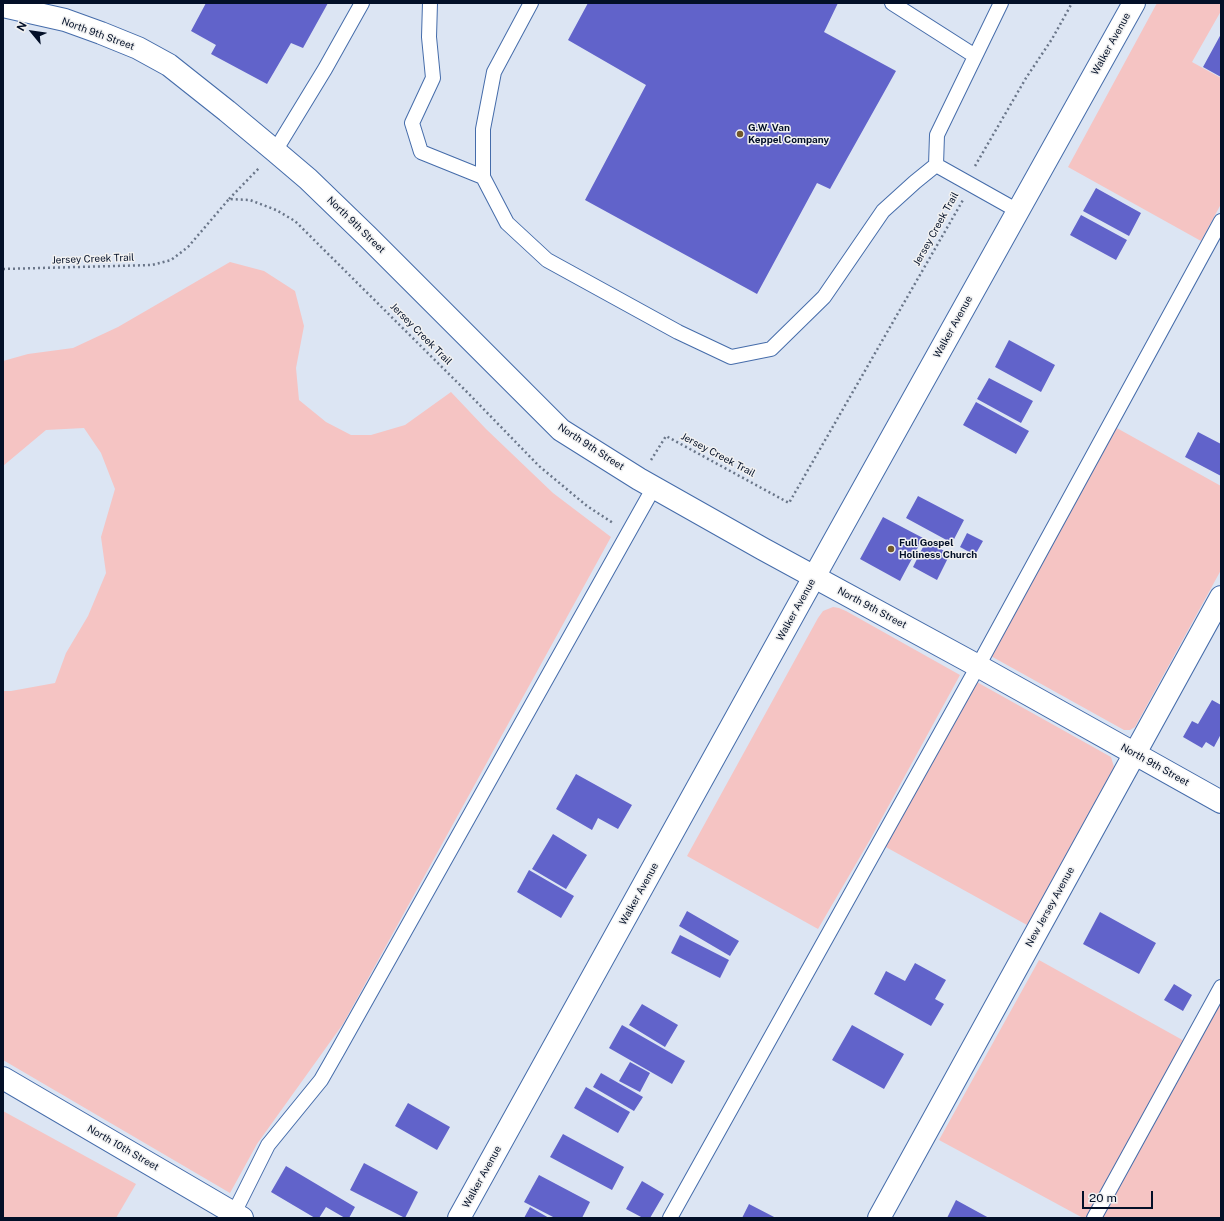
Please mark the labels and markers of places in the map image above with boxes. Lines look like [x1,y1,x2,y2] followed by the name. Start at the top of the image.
[748,122,829,146] place label: G.W. Van Keppel Company
[735,129,745,139] marker: G.W. Van Keppel Company
[899,537,977,560] place label: Full Gospel Holiness Church
[886,544,896,554] marker: Full Gospel Holiness Church

